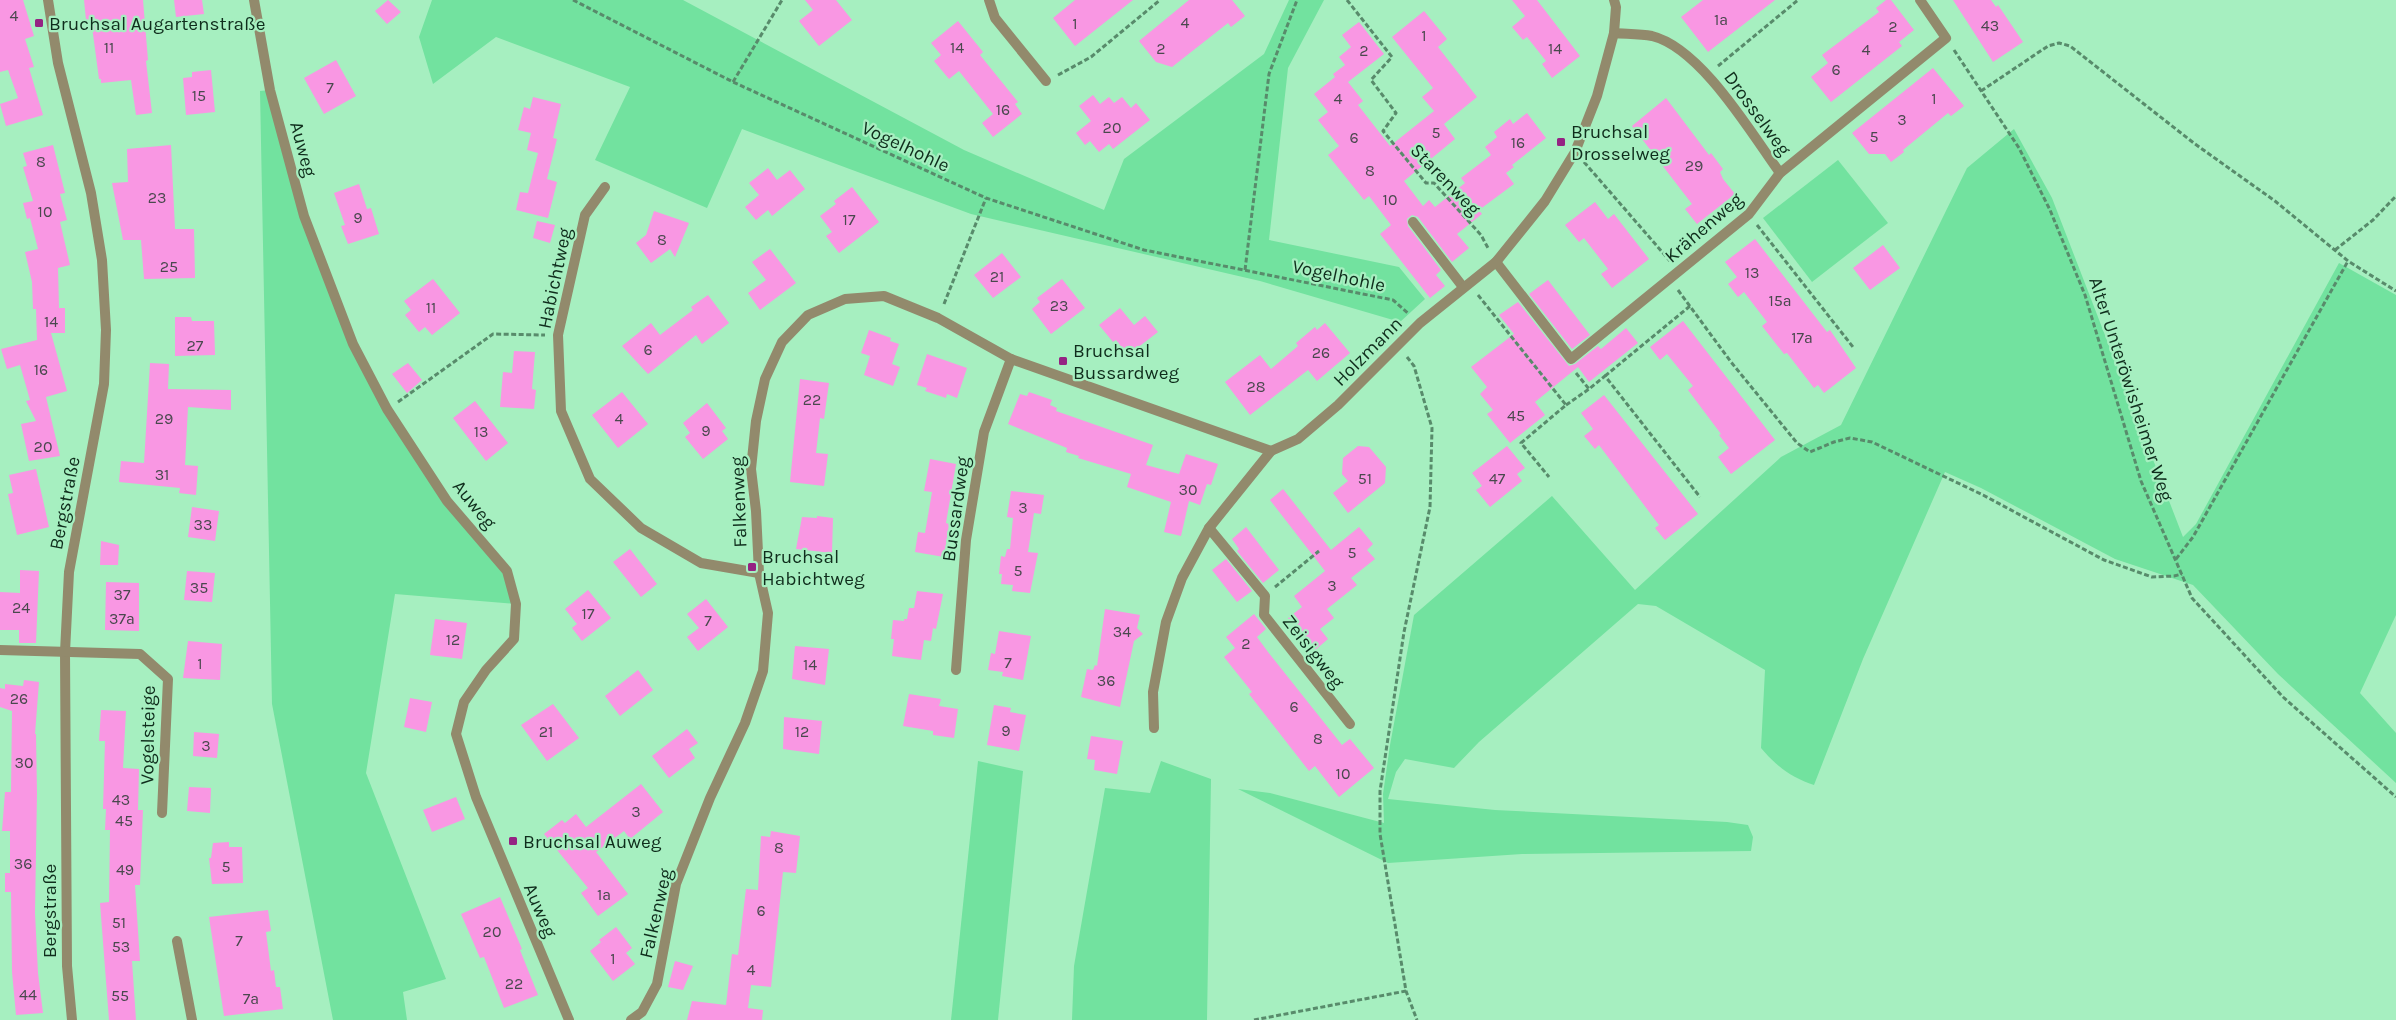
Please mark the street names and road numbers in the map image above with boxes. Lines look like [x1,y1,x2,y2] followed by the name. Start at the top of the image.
[1719,67,1795,160] street label: Drosselweg
[858,117,953,177] street label: Vogelhohle
[285,119,321,180] street label: Auweg
[1406,139,1485,220] street label: Starenweg
[1660,188,1747,267] street label: Krähenweg
[534,225,576,331] street label: Habichtweg
[1290,255,1387,297] street label: Vogelhohle
[2084,274,2178,505] street label: Alter Unteröwisheimer Weg
[1329,313,1407,391] street label: Holzmann
[45,455,85,552] street label: Bergstraße
[938,455,974,563] street label: Bussardweg
[726,456,752,548] street label: Falkenweg
[448,476,501,534] street label: Auweg
[1278,610,1349,693] street label: Zeisigweg
[136,685,160,785] street label: Vogelsteige
[39,864,61,958] street label: Bergstraße
[635,866,677,960] street label: Falkenweg
[519,880,561,941] street label: Auweg

